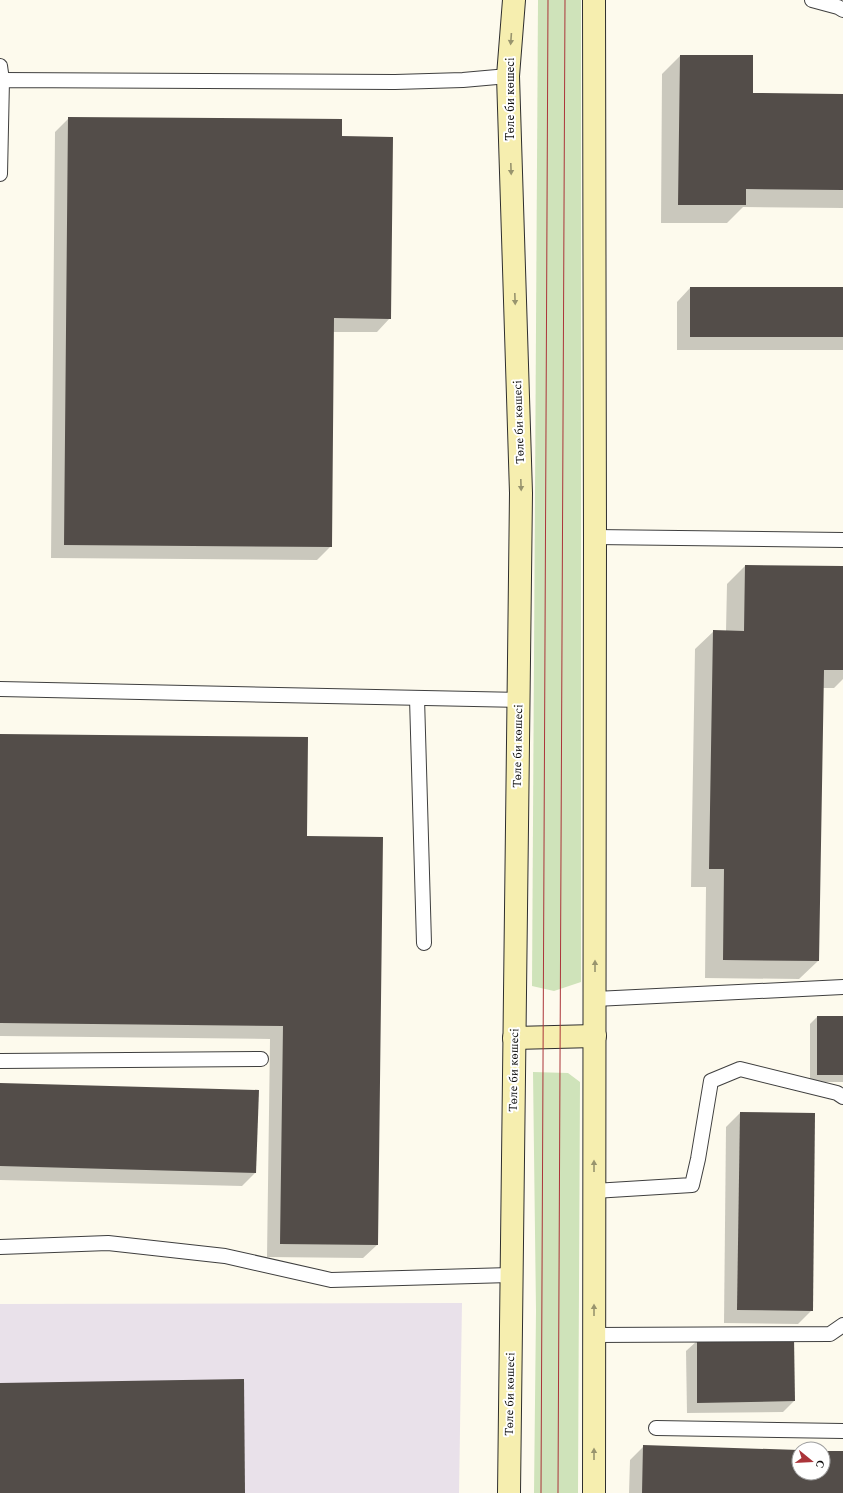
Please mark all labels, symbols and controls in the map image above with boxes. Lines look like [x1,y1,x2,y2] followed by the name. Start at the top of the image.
[508,33,515,45] one-way arrow
[501,57,520,141] street label: Төле би көшесі
[508,163,514,176] one-way arrow
[512,293,518,306] one-way arrow
[508,380,530,464] street label: Төле би көшесі
[518,479,524,492] one-way arrow
[508,704,528,788] street label: Төле би көшесі
[592,959,598,972] one-way arrow
[504,1028,524,1112] street label: Төле би көшесі
[591,1159,597,1172] one-way arrow
[591,1303,597,1316] one-way arrow
[500,1352,520,1436] street label: Төле би көшесі
[791,1441,831,1481] north arrow
[591,1447,597,1460] one-way arrow
[811,1458,829,1470] text: С

